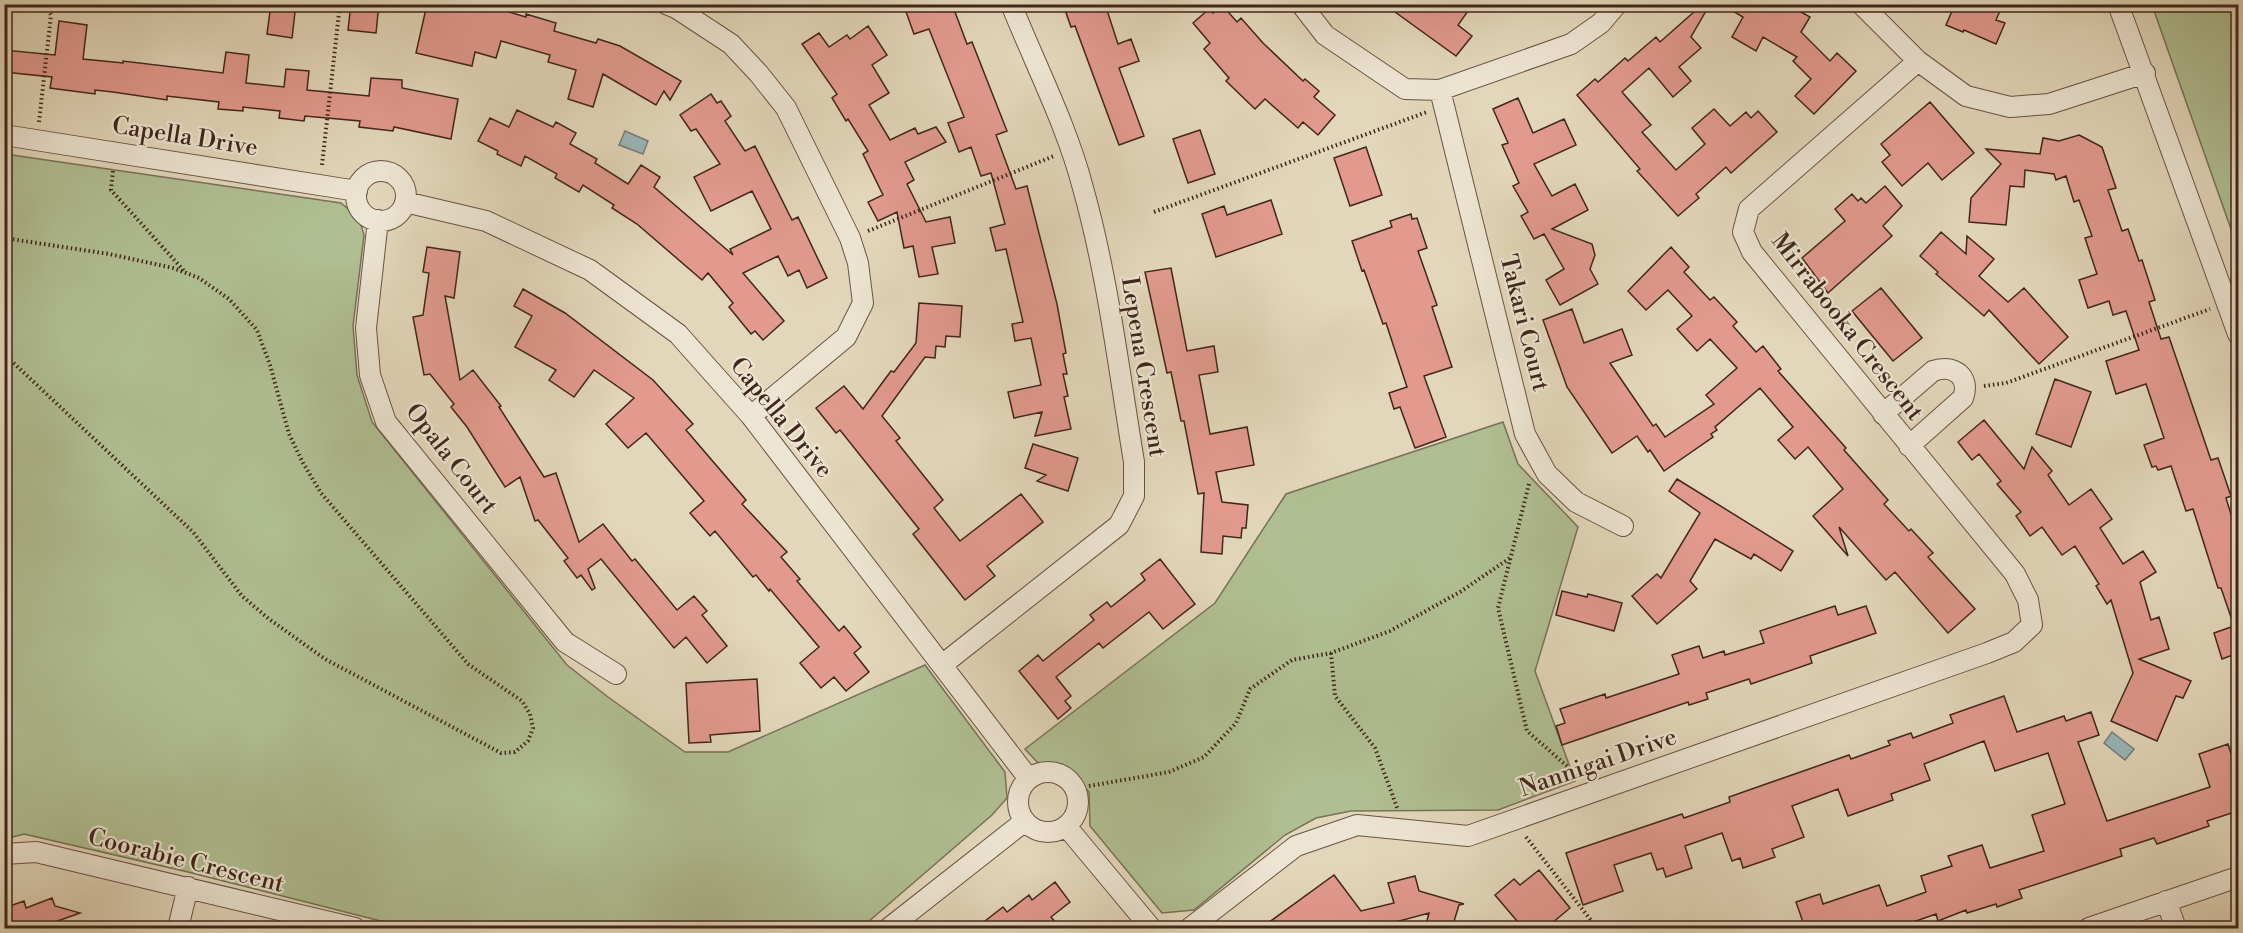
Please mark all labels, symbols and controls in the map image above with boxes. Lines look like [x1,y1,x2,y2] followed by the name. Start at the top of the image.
[110,111,260,163] street label: Capella Drive
[1764,227,1930,427] street label: Mirrabooka Crescent
[1493,251,1556,395] street label: Takari Court
[1114,275,1172,460] street label: Lepena Crescent
[723,351,839,485] street label: Capella Drive
[398,398,504,521] street label: Opala Court
[1515,722,1681,804] street label: Nannigai Drive
[85,822,288,900] street label: Coorabie Crescent

